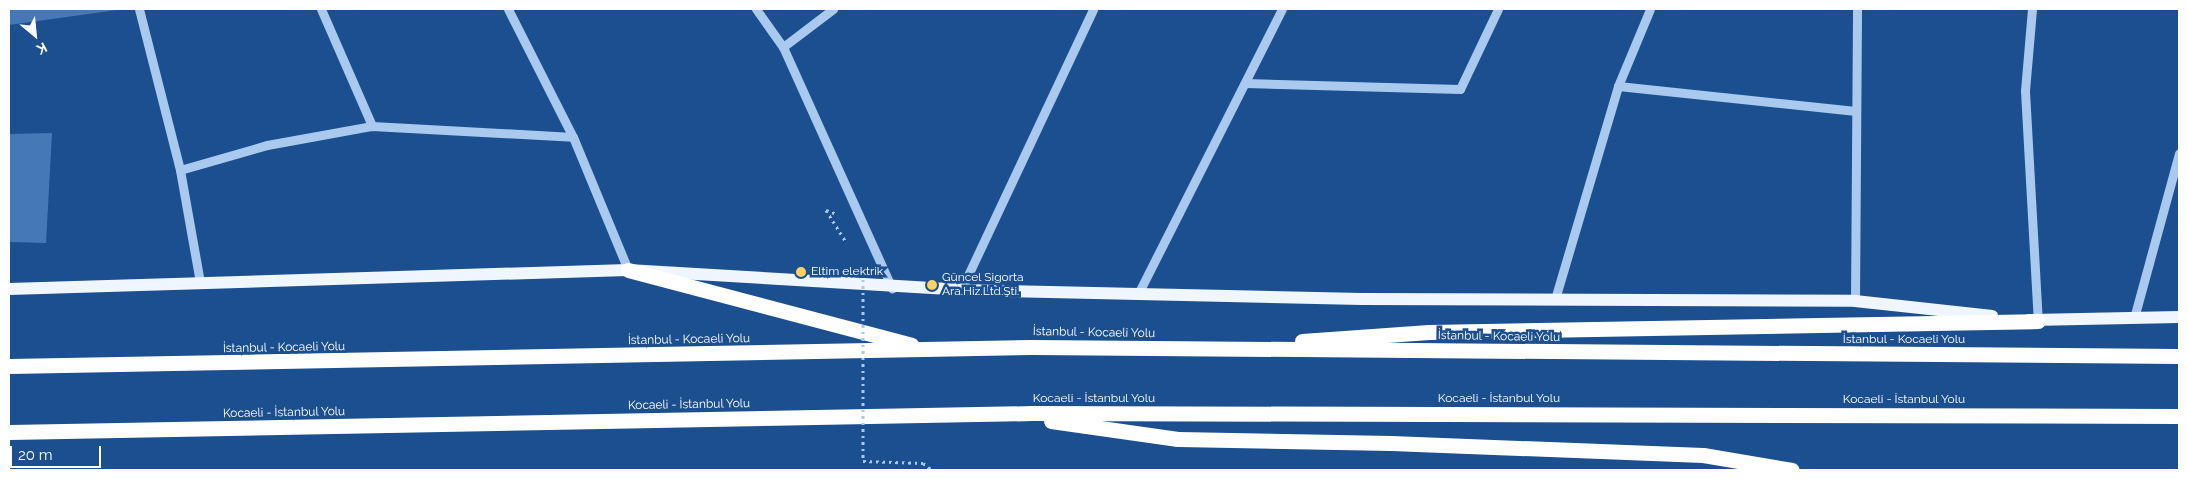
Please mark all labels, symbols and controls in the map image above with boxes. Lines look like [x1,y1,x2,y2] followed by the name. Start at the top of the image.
[10,10,60,60] north arrow
[34,39,50,58] text: K
[811,265,883,279] place label: Eltim elektrik
[795,266,807,278] marker: Eltim elektrik
[942,271,1024,299] place label: Güncel Sigorta Ara.Hiz.Ltd.Şti.
[926,279,938,291] marker: Güncel Sigorta Ara.Hiz.Ltd.Şti.
[1032,325,1156,341] street label: İstanbul - Kocaeli Yolu
[1437,329,1561,345] street label: İstanbul - Kocaeli Yolu
[627,332,751,348] street label: İstanbul - Kocaeli Yolu
[1842,333,1966,347] street label: İstanbul - Kocaeli Yolu
[222,340,346,356] street label: İstanbul - Kocaeli Yolu
[1032,392,1156,406] street label: Kocaeli - İstanbul Yolu
[1437,392,1561,406] street label: Kocaeli - İstanbul Yolu
[1842,393,1966,407] street label: Kocaeli - İstanbul Yolu
[627,397,751,413] street label: Kocaeli - İstanbul Yolu
[222,405,346,421] street label: Kocaeli - İstanbul Yolu
[12,436,104,468] scale bar
[18,446,53,464] text: 20 m

